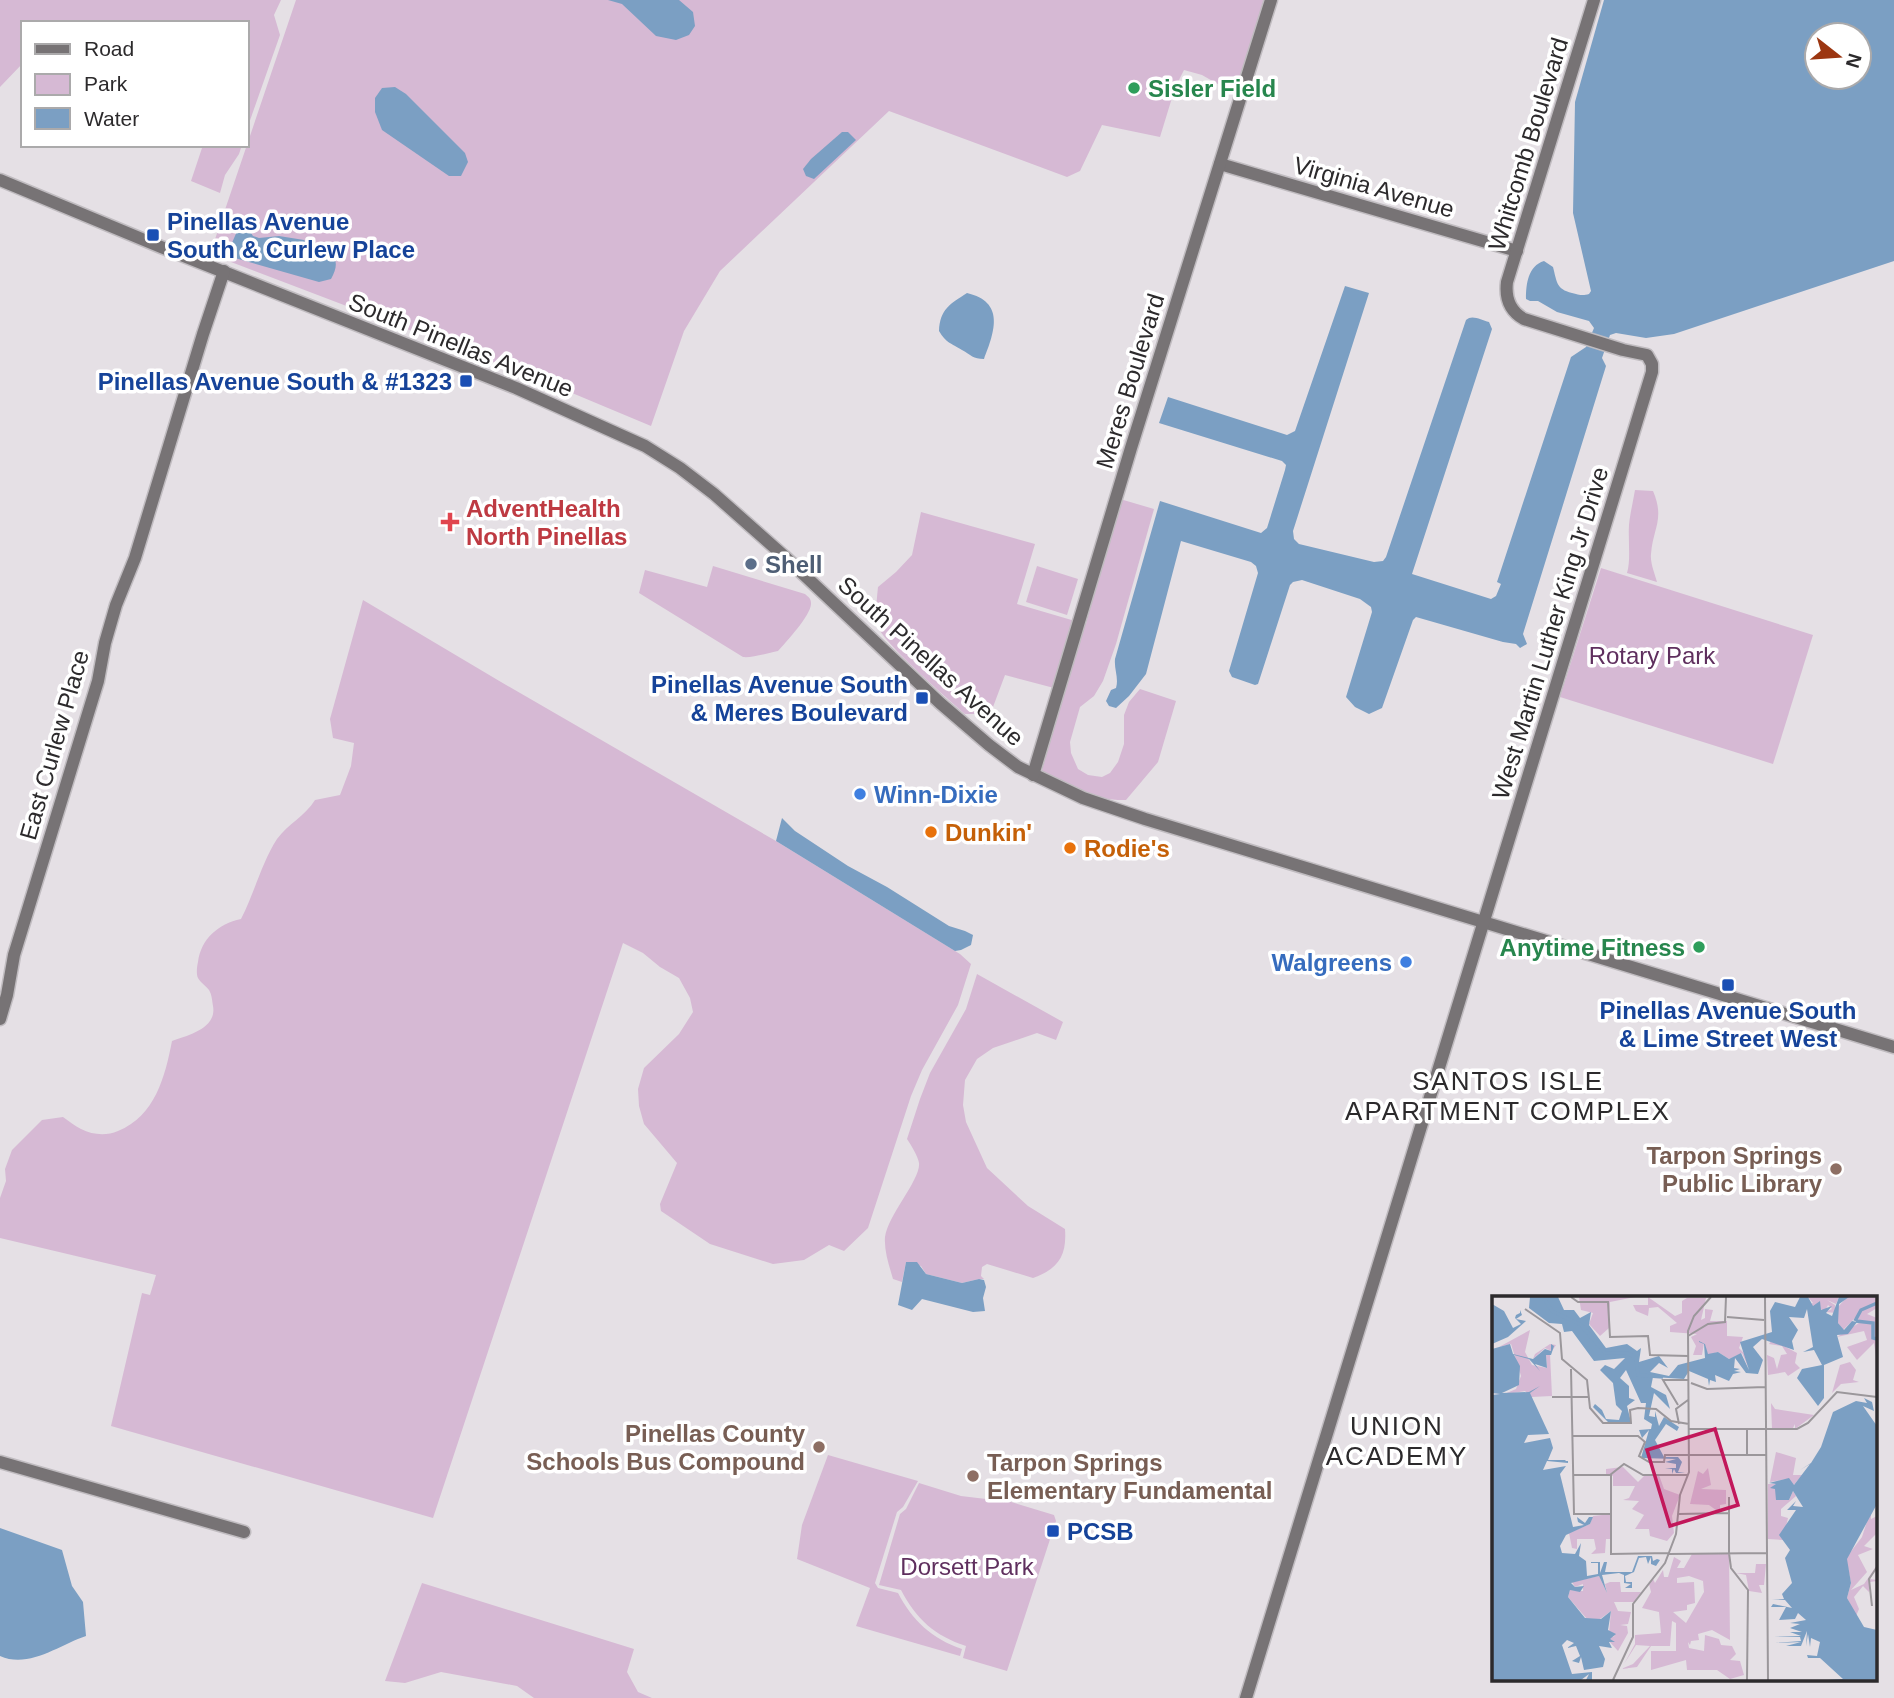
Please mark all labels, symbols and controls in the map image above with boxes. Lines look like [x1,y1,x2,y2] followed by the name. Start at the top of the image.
[21,21,248,147] legend
[1803,21,1873,91] north arrow
[1483,34,1573,254] street label: Whitcomb Boulevard
[84,37,134,60] text: Road
[1842,51,1866,70] text: N
[84,72,128,95] text: Park
[1148,75,1276,102] place label: Sisler Field
[1126,80,1142,96] marker: Sisler Field
[84,107,139,130] text: Water
[1291,151,1457,223] street label: Virginia Avenue
[167,208,415,263] place label: Pinellas Avenue South & Curlew Place
[145,227,161,243] marker: Pinellas Avenue South & Curlew Place
[345,288,577,402] street label: South Pinellas Avenue
[1091,290,1169,472] street label: Meres Boulevard
[98,368,452,395] place label: Pinellas Avenue South & #1323
[458,373,474,389] marker: Pinellas Avenue South & #1323
[1486,463,1614,803] street label: West Martin Luther King Jr Drive
[466,495,627,550] place label: AdventHealth North Pinellas
[440,512,460,532] marker: AdventHealth North Pinellas
[765,551,822,578] place label: Shell
[743,556,759,572] marker: Shell
[833,571,1029,751] street label: South Pinellas Avenue
[1589,642,1716,669] park label: Rotary Park
[14,647,94,843] street label: East Curlew Place
[651,671,908,726] place label: Pinellas Avenue South & Meres Boulevard
[914,690,930,706] marker: Pinellas Avenue South & Meres Boulevard
[874,781,998,808] place label: Winn-Dixie
[852,786,868,802] marker: Winn-Dixie
[945,819,1032,846] place label: Dunkin'
[923,824,939,840] marker: Dunkin'
[1084,835,1170,862] place label: Rodie's
[1062,840,1078,856] marker: Rodie's
[1500,934,1685,961] place label: Anytime Fitness
[1691,939,1707,955] marker: Anytime Fitness
[1272,949,1392,976] place label: Walgreens
[1398,954,1414,970] marker: Walgreens
[1720,977,1736,993] marker: Pinellas Avenue South & Lime Street West
[1600,997,1856,1052] place label: Pinellas Avenue South & Lime Street West
[1345,1066,1671,1126] district label: SANTOS ISLE APARTMENT COMPLEX
[1646,1142,1823,1197] place label: Tarpon Springs Public Library
[1828,1161,1844,1177] marker: Tarpon Springs Public Library
[1492,1296,1876,1680] inset map
[1326,1411,1468,1471] district label: UNION ACADEMY
[526,1420,806,1475] place label: Pinellas County Schools Bus Compound
[811,1439,827,1455] marker: Pinellas County Schools Bus Compound
[987,1449,1272,1504] place label: Tarpon Springs Elementary Fundamental
[965,1468,981,1484] marker: Tarpon Springs Elementary Fundamental
[1067,1518,1134,1545] place label: PCSB
[1045,1523,1061,1539] marker: PCSB
[900,1553,1035,1580] park label: Dorsett Park

